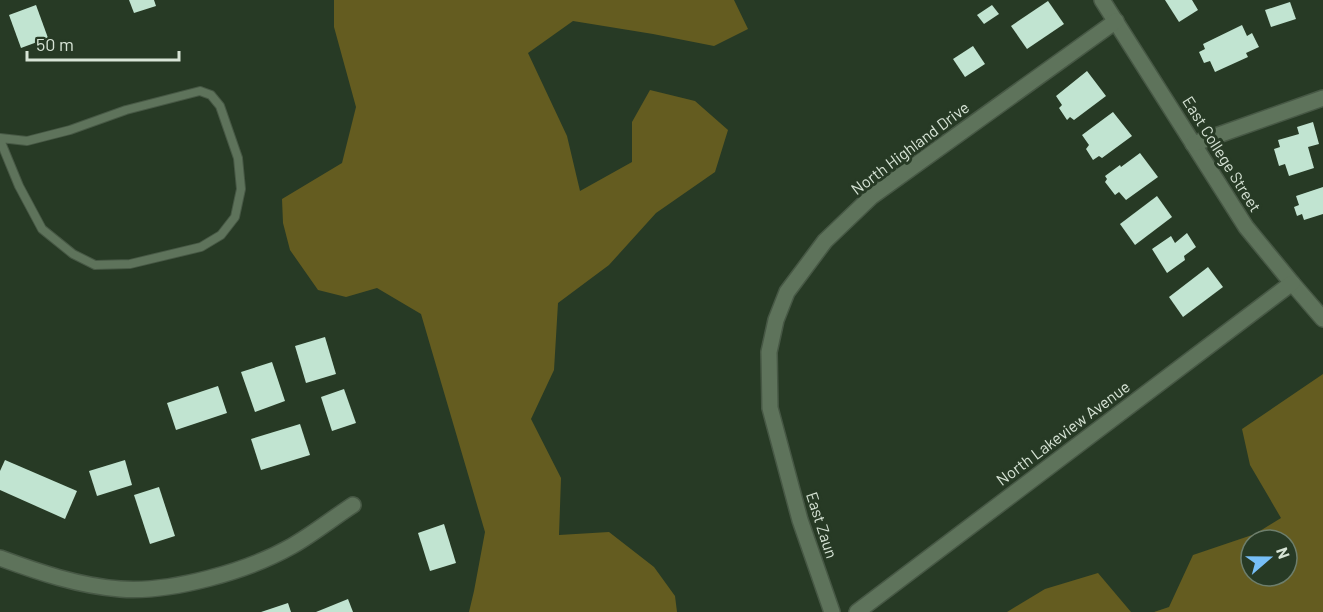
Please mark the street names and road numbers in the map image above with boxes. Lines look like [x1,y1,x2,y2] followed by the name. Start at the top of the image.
[1179,92,1266,215] street label: East College Street
[847,97,972,198] street label: North Highland Drive
[992,376,1133,489] street label: North Lakeview Avenue
[803,489,842,560] street label: East Zaun

